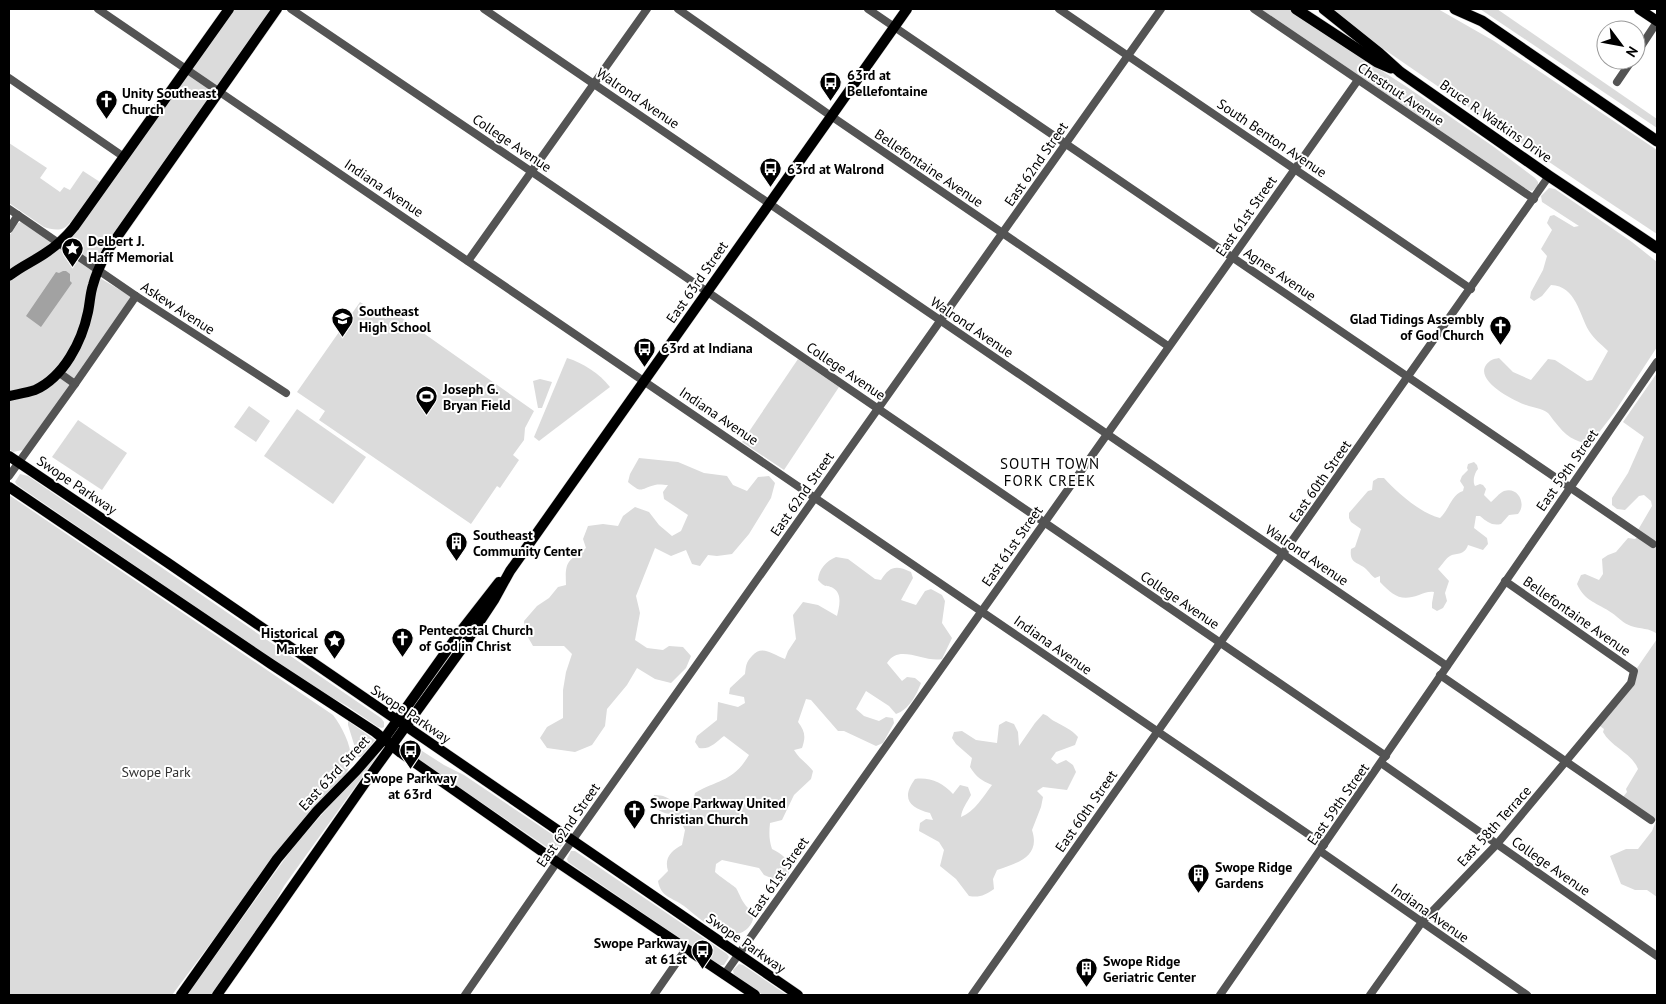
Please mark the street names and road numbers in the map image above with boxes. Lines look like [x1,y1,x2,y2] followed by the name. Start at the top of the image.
[1354,58,1448,130] street label: Chestnut Avenue
[593,64,683,132] street label: Walrond Avenue
[1436,76,1556,166] street label: Bruce R. Watkins Drive
[1214,95,1330,181] street label: South Benton Avenue
[469,110,555,176] street label: College Avenue
[1000,118,1072,210] street label: East 62nd Street
[871,125,987,211] street label: Bellefontaine Avenue
[341,155,427,221] street label: Indiana Avenue
[1212,172,1281,260] street label: East 61st Street
[662,237,732,326] street label: East 63rd Street
[1240,243,1320,305] street label: Agnes Avenue
[138,277,218,339] street label: Askew Avenue
[927,293,1017,361] street label: Walrond Avenue
[803,338,889,404] street label: College Avenue
[676,383,762,449] street label: Indiana Avenue
[1532,425,1602,514] street label: East 59th Street
[1285,436,1355,525] street label: East 60th Street
[766,448,838,540] street label: East 62nd Street
[33,452,121,519] street label: Swope Parkway
[978,502,1047,590] street label: East 61st Street
[1262,521,1352,589] street label: Walrond Avenue
[1137,567,1223,633] street label: College Avenue
[1520,572,1634,660] street label: Bellefontaine Avenue
[1010,611,1096,679] street label: Indiana Avenue
[367,681,455,748] street label: Swope Parkway
[295,732,373,814] street label: East 63rd Street
[1303,759,1373,848] street label: East 59th Street
[1051,766,1121,855] street label: East 60th Street
[532,779,604,871] street label: East 62nd Street
[1453,782,1535,870] street label: East 58th Terrace
[1508,832,1594,900] street label: College Avenue
[744,833,813,921] street label: East 61st Street
[1387,879,1473,947] street label: Indiana Avenue
[703,909,790,977] street label: Swope Parkway

